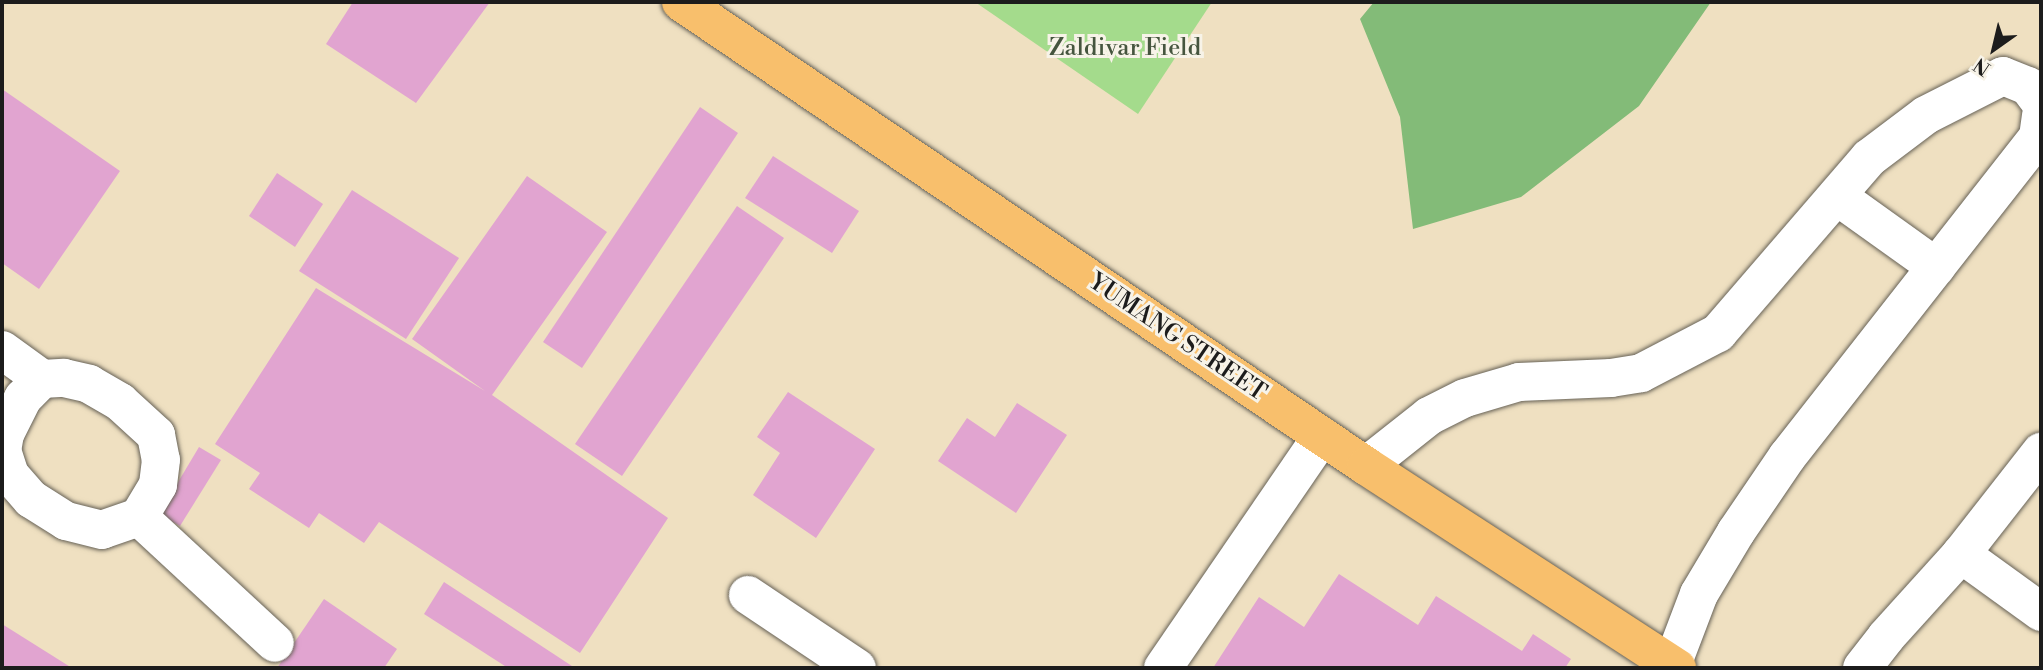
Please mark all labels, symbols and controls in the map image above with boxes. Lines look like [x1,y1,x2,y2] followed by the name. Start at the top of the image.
[1959,14,2029,84] north arrow
[1049,35,1201,63] park label: Zaldivar Field
[1969,52,1995,81] text: N
[1083,268,1271,408] street label: YUMANG STREET

